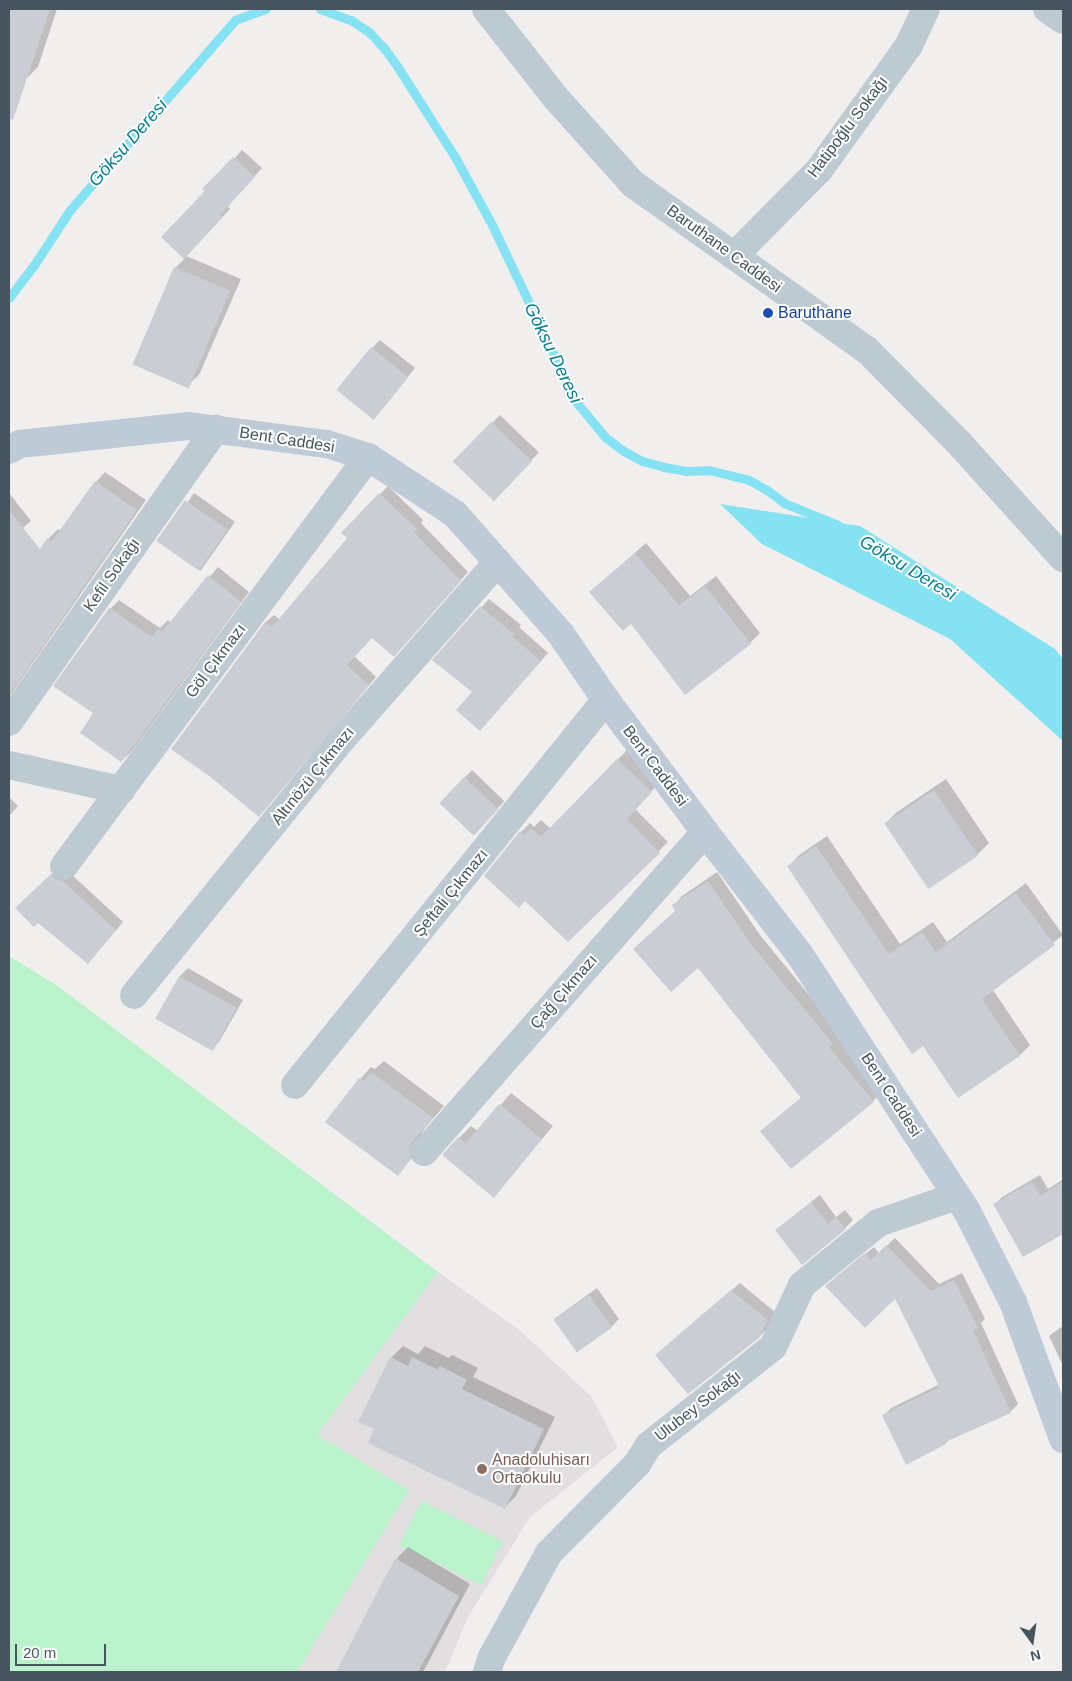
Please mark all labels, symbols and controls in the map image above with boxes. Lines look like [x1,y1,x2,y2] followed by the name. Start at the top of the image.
[804,73,892,181] street label: Hatipoğlu Sokağı
[84,95,172,191] water label: Göksu Deresi
[663,201,785,297] street label: Baruthane Caddesi
[519,299,587,407] water label: Göksu Deresi
[778,303,852,323] place label: Baruthane
[762,307,774,319] marker: Baruthane
[238,423,336,457] street label: Bent Caddesi
[856,531,960,605] water label: Göksu Deresi
[80,535,144,615] street label: Kefil Sokağı
[182,620,250,702] street label: Göl Çıkmazı
[618,722,692,810] street label: Bent Caddesi
[267,723,359,829] street label: Altınözü Çıkmazı
[410,845,492,941] street label: Şeftali Çıkmazı
[526,951,602,1033] street label: Çağ Çıkmazı
[857,1049,925,1141] street label: Bent Caddesi
[651,1366,745,1446] street label: Ulubey Sokağı
[492,1450,590,1488] place label: Anadoluhisarı Ortaokulu
[476,1463,488,1475] marker: Anadoluhisarı Ortaokulu
[1007,1616,1057,1666] north arrow
[18,1634,109,1666] scale bar
[23,1644,56,1661] text: 20 m
[1029,1647,1042,1665] text: N

